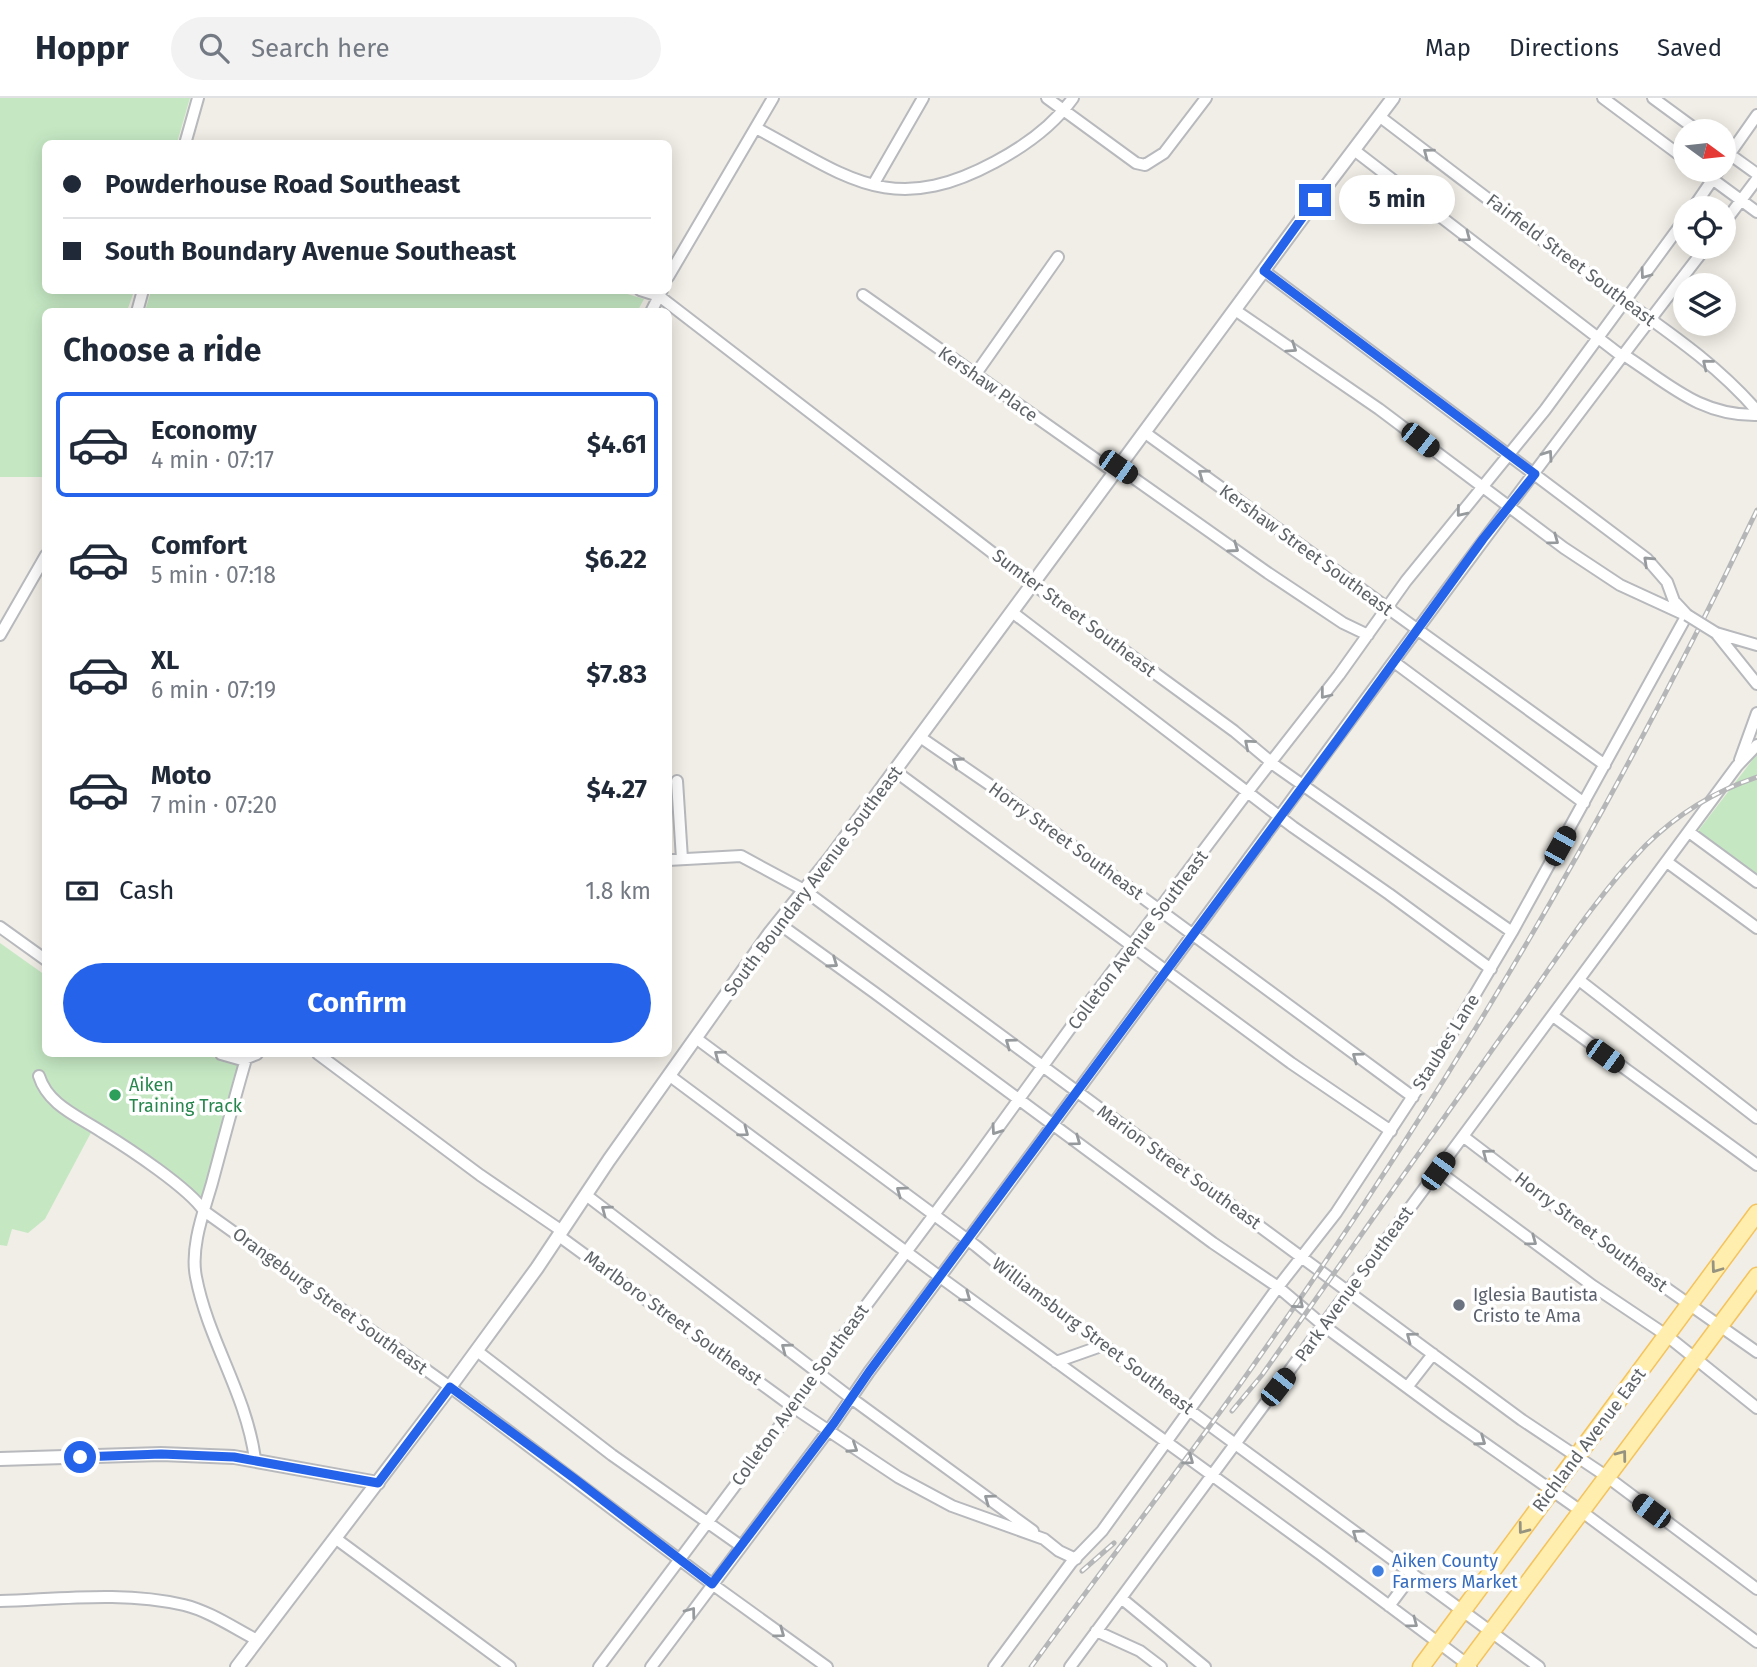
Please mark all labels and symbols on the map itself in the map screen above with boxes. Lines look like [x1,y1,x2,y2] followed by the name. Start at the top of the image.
[1673,119,1736,182] north arrow
[1424,149,1436,162] one-way arrow
[1340,176,1455,224] callout: 5 min
[1299,184,1331,216] route end
[1482,189,1660,331] street label: Fairfield Street Southeast
[1458,229,1471,241] one-way arrow
[1641,266,1654,279] one-way arrow
[1284,339,1297,352] one-way arrow
[934,342,1042,426] street label: Kershaw Place
[1703,360,1715,373] one-way arrow
[1397,419,1444,461] car
[1095,446,1142,488] car
[1540,450,1552,463] one-way arrow
[1198,470,1211,483] one-way arrow
[1215,480,1397,621] street label: Kershaw Street Southeast
[1457,505,1470,517] one-way arrow
[1546,532,1559,545] one-way arrow
[1226,540,1239,553] one-way arrow
[988,544,1161,682] street label: Sumter Street Southeast
[1643,556,1656,569] one-way arrow
[1321,686,1334,699] one-way arrow
[1245,740,1258,752] one-way arrow
[952,757,965,770] one-way arrow
[719,761,907,1001] street label: South Boundary Avenue Southeast
[984,777,1148,905] street label: Horry Street Southeast
[1541,823,1580,869] car
[1063,846,1213,1034] street label: Colleton Avenue Southeast
[825,955,838,967] one-way arrow
[1408,990,1484,1094] street label: Staubes Lane
[1582,1035,1629,1077] car
[1005,1039,1018,1051] one-way arrow
[714,1051,726,1064] one-way arrow
[1353,1052,1365,1065] one-way arrow
[129,1074,243,1117] place label: Aiken Training Track
[107,1087,123,1103] marker: Aiken Training Track
[1093,1100,1266,1234] street label: Marion Street Southeast
[992,1122,1004,1135] one-way arrow
[737,1124,749,1137] one-way arrow
[1068,1132,1081,1145] one-way arrow
[1418,1148,1459,1194] car
[1483,1150,1495,1163] one-way arrow
[1510,1167,1672,1297] street label: Horry Street Southeast
[896,1187,909,1199] one-way arrow
[1290,1202,1418,1366] street label: Park Avenue Southeast
[601,1206,614,1218] one-way arrow
[228,1223,432,1379] street label: Orangeburg Street Southeast
[1524,1233,1537,1245] one-way arrow
[580,1246,767,1390] street label: Marlboro Street Southeast
[988,1253,1199,1419] street label: Williamsburg Street Southeast
[1712,1260,1725,1273] one-way arrow
[1473,1284,1598,1327] place label: Iglesia Bautista Cristo te Ama
[959,1289,971,1301] one-way arrow
[1291,1296,1303,1309] one-way arrow
[1451,1297,1467,1313] marker: Iglesia Bautista Cristo te Ama
[727,1300,874,1490] street label: Colleton Avenue Southeast
[1406,1333,1418,1346] one-way arrow
[782,1344,794,1357] one-way arrow
[1528,1363,1651,1516] street label: Richland Avenue East
[1257,1364,1300,1410] car
[1473,1433,1486,1445] one-way arrow
[845,1439,858,1452] one-way arrow
[64,1441,96,1473] route start
[1614,1450,1627,1462] one-way arrow
[1182,1452,1194,1465] one-way arrow
[1628,1490,1675,1532] car
[984,1494,997,1507] one-way arrow
[1518,1521,1531,1534] one-way arrow
[1352,1530,1365,1542] one-way arrow
[1392,1550,1518,1593] place label: Aiken County Farmers Market
[1370,1563,1386,1579] marker: Aiken County Farmers Market
[683,1607,696,1619] one-way arrow
[1405,1615,1418,1628] one-way arrow
[772,1625,785,1637] one-way arrow

